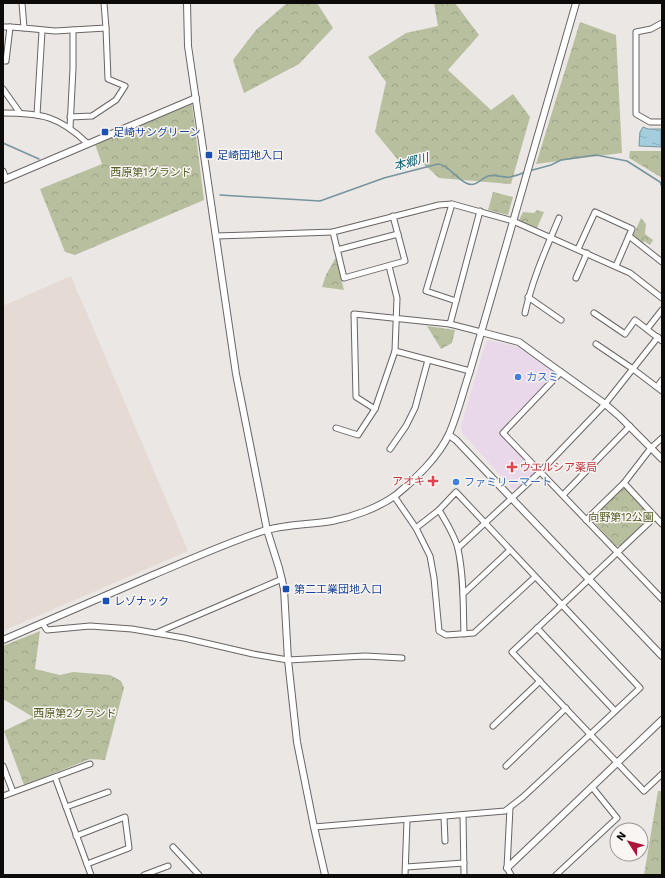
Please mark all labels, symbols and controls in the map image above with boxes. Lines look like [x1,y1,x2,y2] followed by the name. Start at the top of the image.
[113,126,200,139] place label: 足崎サングリーン
[100,127,110,137] marker: 足崎サングリーン
[217,149,283,162] place label: 足崎団地入口
[204,150,214,160] marker: 足崎団地入口
[392,150,432,173] water label: 本郷川
[110,166,192,179] park label: 西原第1グランド
[526,371,559,384] place label: カスミ
[513,372,523,382] marker: カスミ
[520,461,597,474] place label: ウエルシア薬局
[507,462,517,472] marker: ウエルシア薬局
[392,475,425,488] place label: アオキ
[428,476,438,486] marker: アオキ
[464,476,552,489] place label: ファミリーマート
[451,477,461,487] marker: ファミリーマート
[588,511,654,524] park label: 向野第12公園
[294,583,382,596] place label: 第二工業団地入口
[281,584,291,594] marker: 第二工業団地入口
[114,595,169,608] place label: レゾナック
[101,596,111,606] marker: レゾナック
[33,707,117,720] park label: 西原第2グランド
[609,822,649,862] north arrow
[614,829,629,844] text: N

